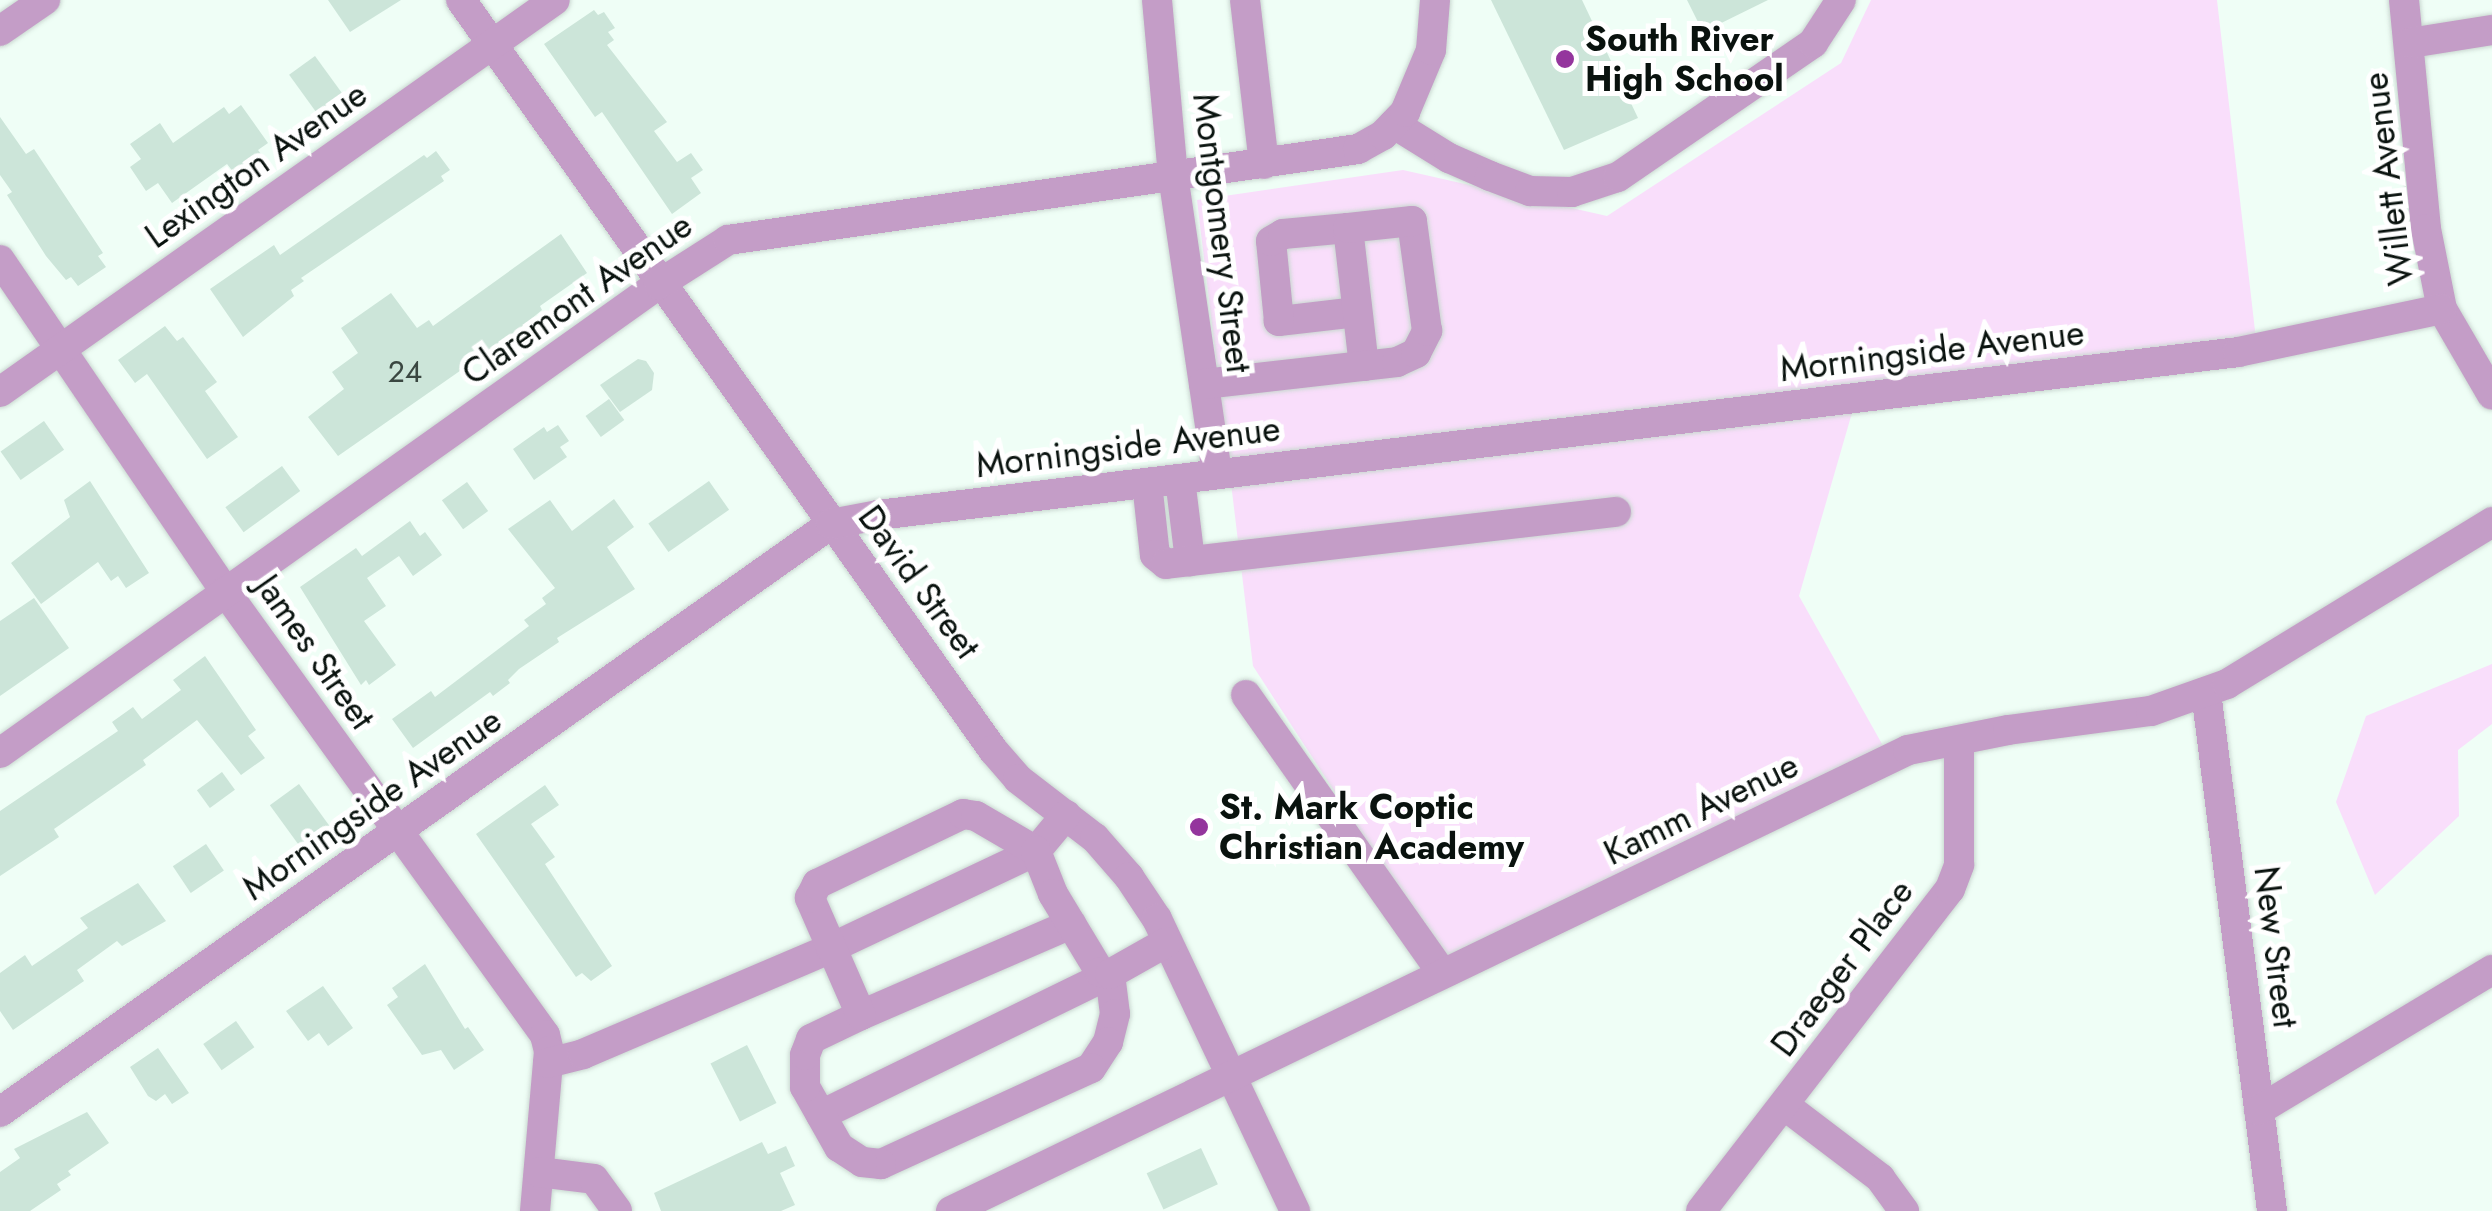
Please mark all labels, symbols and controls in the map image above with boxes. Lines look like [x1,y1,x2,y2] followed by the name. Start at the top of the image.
[1585,18,1784,100] place label: South River High School
[1554,48,1576,70] marker: South River High School
[2354,70,2422,288] street label: Willett Avenue
[137,73,375,257] street label: Lexington Avenue
[1184,91,1260,375] street label: Montgomery Street
[454,204,700,394] street label: Claremont Avenue
[1778,312,2086,390] street label: Morningside Avenue
[388,354,422,390] house number: 24
[974,408,1282,486] street label: Morningside Avenue
[849,497,989,667] street label: David Street
[247,567,383,737] street label: James Street
[235,699,509,909] street label: Morningside Avenue
[1597,744,1805,874] street label: Kamm Avenue
[1219,786,1524,868] place label: St. Mark Coptic Christian Academy
[1188,816,1210,838] marker: St. Mark Coptic Christian Academy
[2245,864,2307,1030] street label: New Street
[1762,872,1922,1064] street label: Draeger Place

